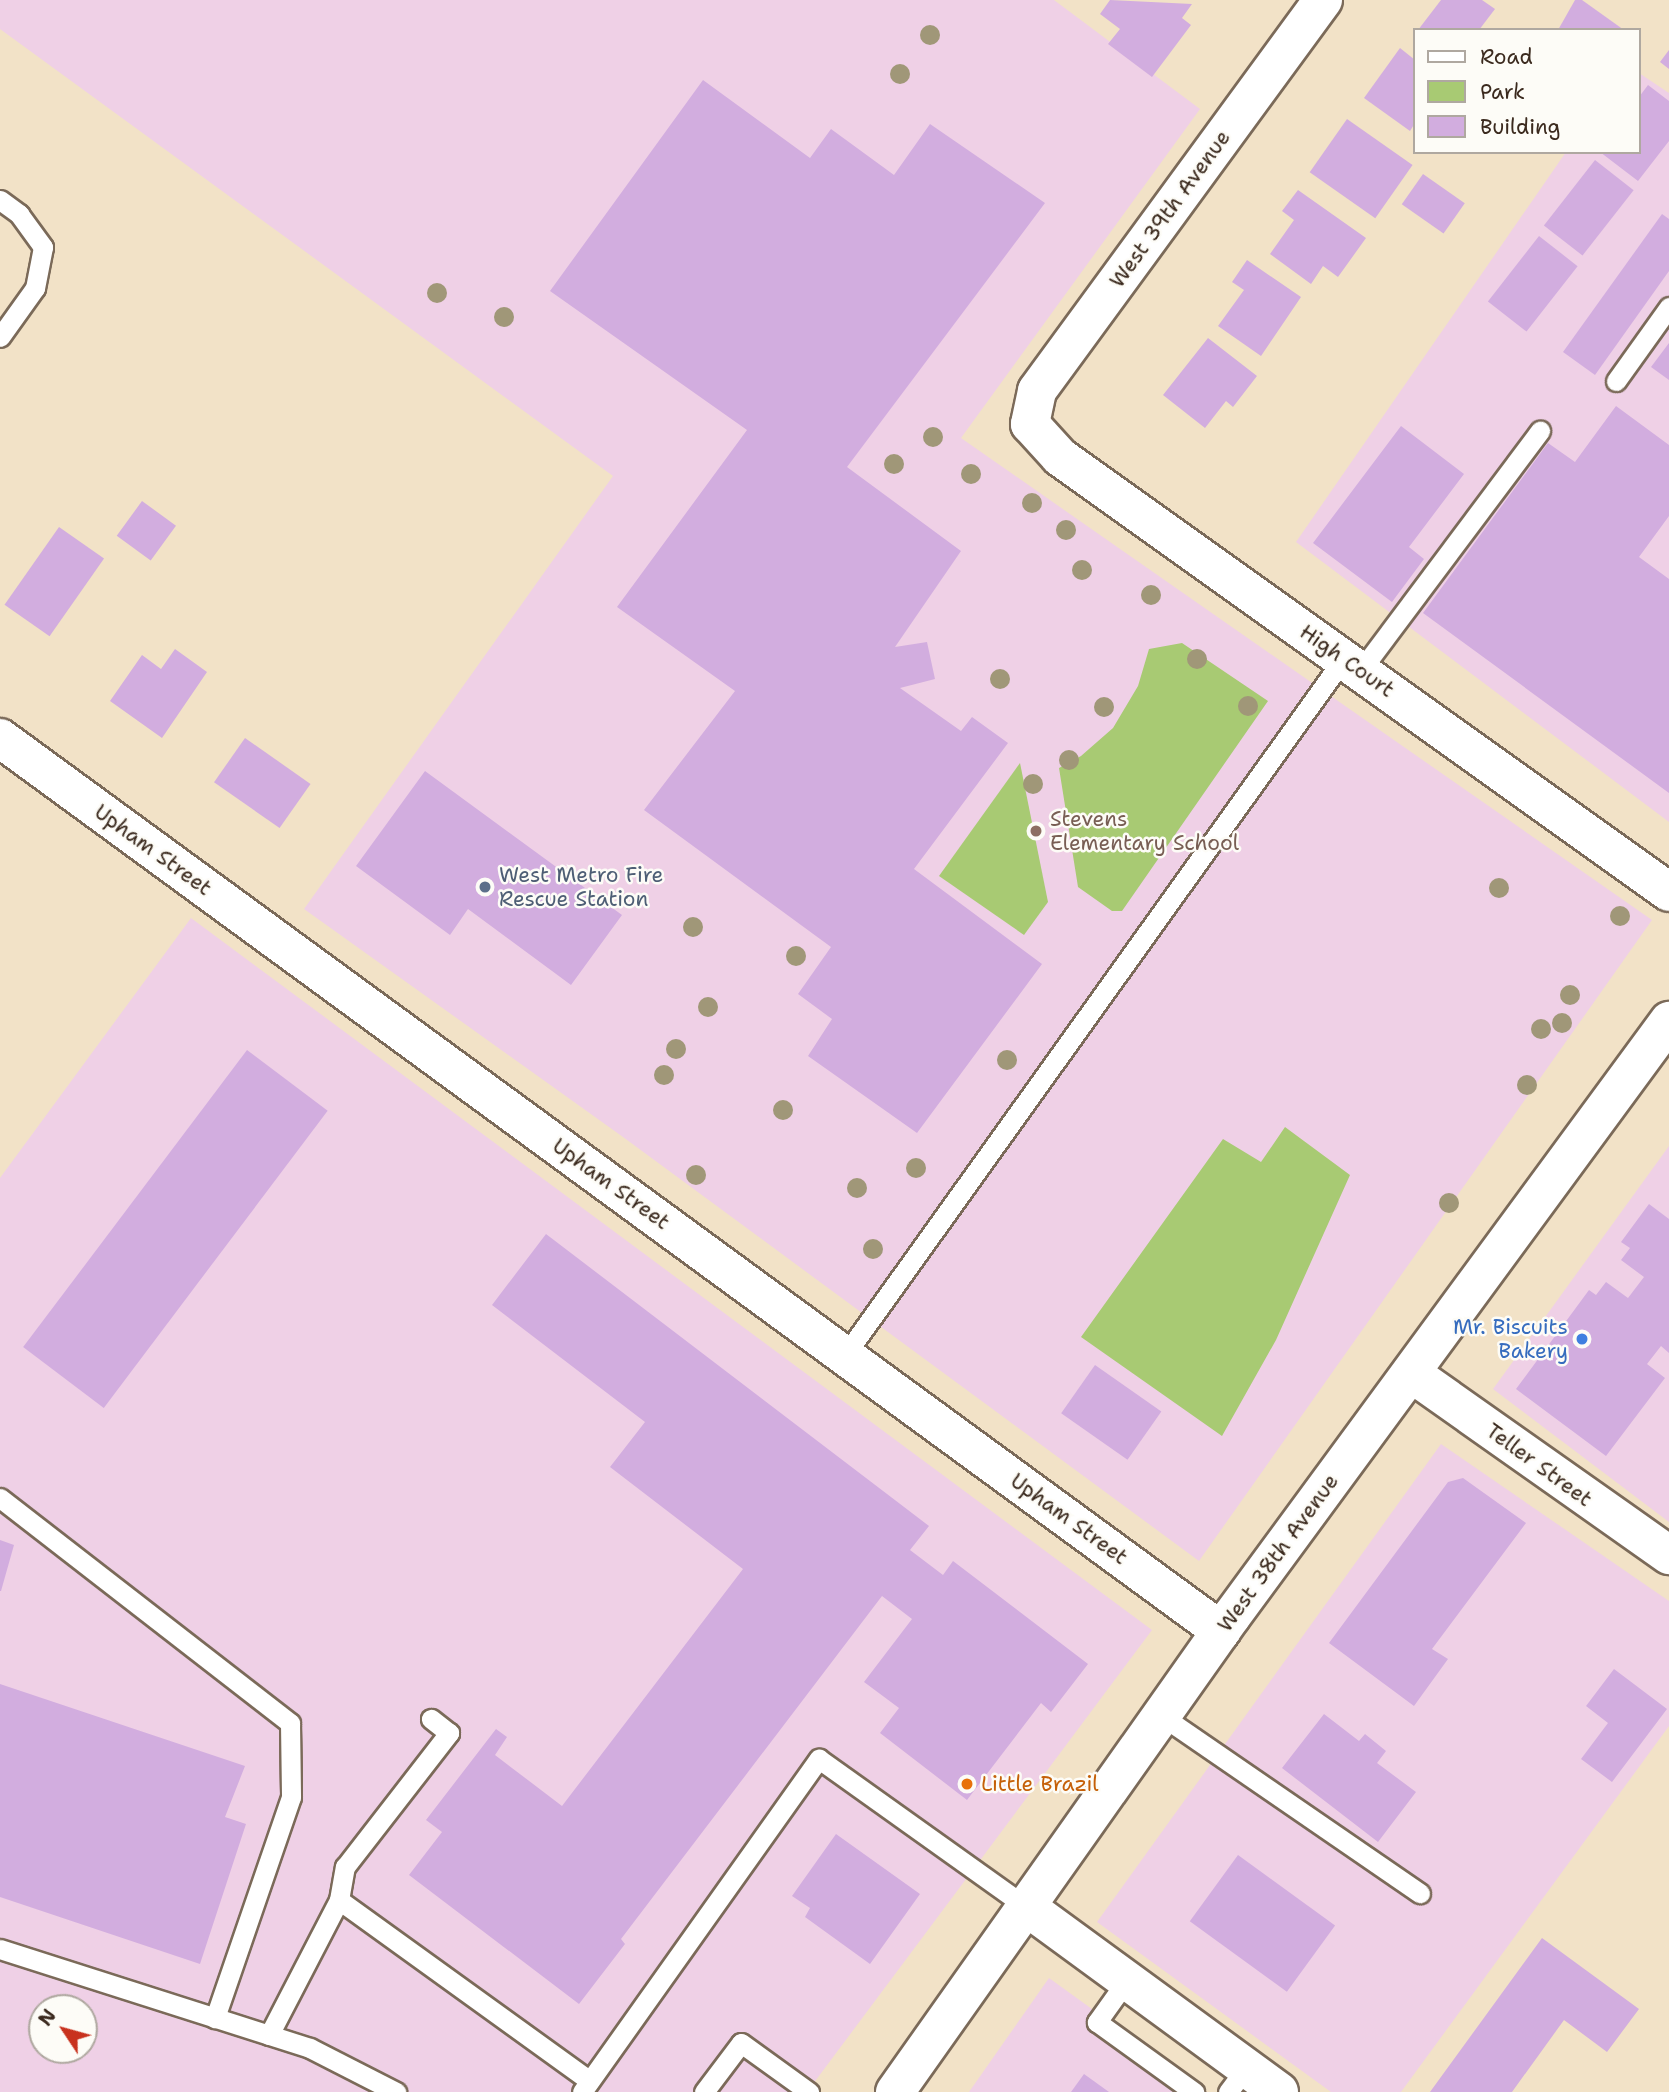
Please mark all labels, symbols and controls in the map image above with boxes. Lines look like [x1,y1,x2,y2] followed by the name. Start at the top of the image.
[1414,28,1641,154] legend
[1480,43,1533,71] text: Road
[1480,78,1525,106] text: Park
[1480,113,1560,141] text: Building
[1104,125,1236,293] street label: West 39th Avenue
[1295,619,1399,703] street label: High Court
[89,799,217,901] street label: Upham Street
[1050,806,1239,856] place label: Stevens Elementary School
[1028,823,1044,839] marker: Stevens Elementary School
[499,862,663,912] place label: West Metro Fire Rescue Station
[477,879,493,895] marker: West Metro Fire Rescue Station
[547,1133,675,1235] street label: Upham Street
[1453,1314,1568,1364] place label: Mr. Biscuits Bakery
[1574,1331,1590,1347] marker: Mr. Biscuits Bakery
[1481,1418,1597,1512] street label: Teller Street
[1005,1468,1133,1570] street label: Upham Street
[1212,1469,1344,1637] street label: West 38th Avenue
[981,1771,1099,1797] place label: Little Brazil
[959,1776,975,1792] marker: Little Brazil
[28,1994,98,2064] north arrow
[33,2004,62,2031] text: N

